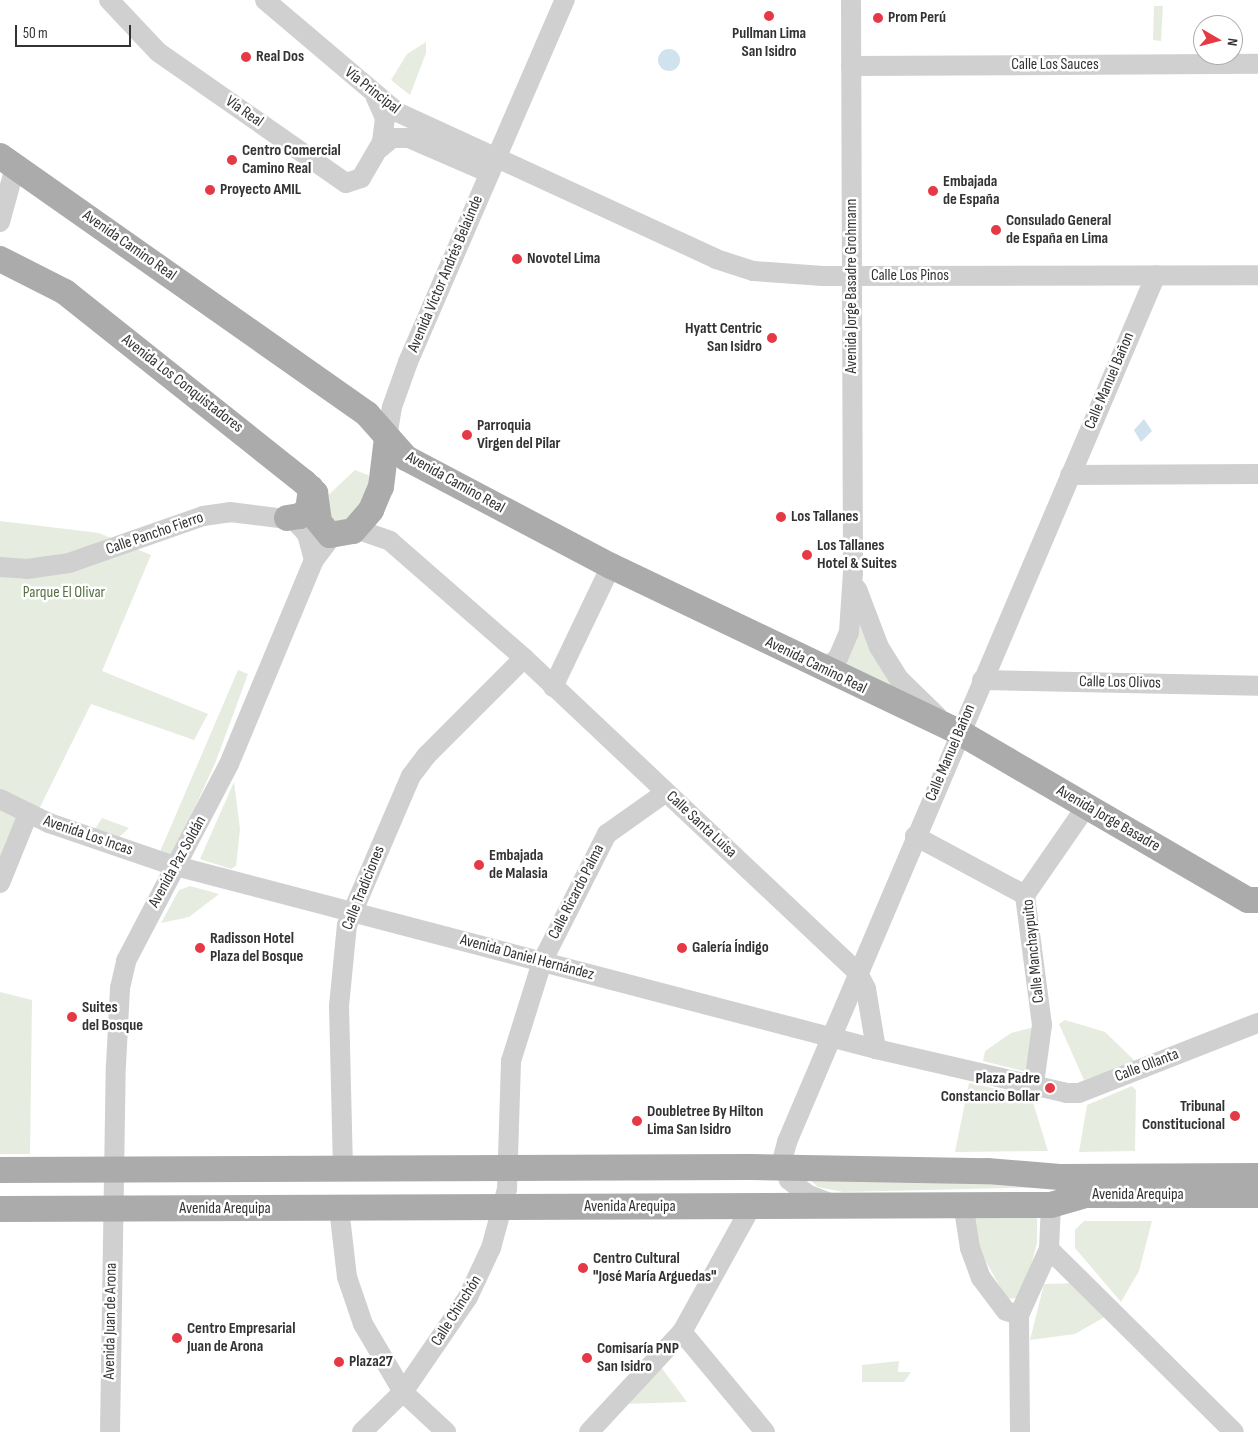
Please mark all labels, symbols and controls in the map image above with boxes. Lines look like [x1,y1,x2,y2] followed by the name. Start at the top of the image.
[888,8,946,28] place label: Prom Perú
[763,10,775,22] marker: Pullman Lima San Isidro
[872,12,884,24] marker: Prom Perú
[18,15,134,47] scale bar
[1193,15,1243,65] north arrow
[23,24,48,43] text: 50 m
[732,24,806,62] place label: Pullman Lima San Isidro
[1223,37,1241,47] text: N
[256,47,304,67] place label: Real Dos
[240,51,252,63] marker: Real Dos
[1011,55,1099,75] street label: Calle Los Sauces
[340,63,404,119] street label: Vía Principal
[221,92,267,132] street label: Vía Real
[242,141,341,179] place label: Centro Comercial Camino Real
[226,154,238,166] marker: Centro Comercial Camino Real
[943,172,1000,210] place label: Embajada de España
[220,180,301,200] place label: Proyecto AMIL
[204,184,216,196] marker: Proyecto AMIL
[927,185,939,197] marker: Embajada de España
[404,193,488,355] street label: Avenida Víctor Andrés Belaúnde
[842,199,862,373] street label: Avenida Jorge Basadre Grohmann
[78,207,180,285] street label: Avenida Camino Real
[1006,211,1111,249] place label: Consulado General de España en Lima
[990,224,1002,236] marker: Consulado General de España en Lima
[527,249,600,269] place label: Novotel Lima
[511,253,523,265] marker: Novotel Lima
[871,266,949,286] street label: Calle Los Pinos
[685,319,762,357] place label: Hyatt Centric San Isidro
[1081,330,1139,432] street label: Calle Manuel Bañon
[117,331,247,437] street label: Avenida Los Conquistadores
[766,332,778,344] marker: Hyatt Centric San Isidro
[477,416,561,454] place label: Parroquia Virgen del Pilar
[461,429,473,441] marker: Parroquia Virgen del Pilar
[402,448,508,518] street label: Avenida Camino Real
[791,507,859,527] place label: Los Tallanes
[104,508,206,560] street label: Calle Pancho Fierro
[775,511,787,523] marker: Los Tallanes
[817,536,897,574] place label: Los Tallanes Hotel & Suites
[801,549,813,561] marker: Los Tallanes Hotel & Suites
[23,583,105,603] park label: Parque El Olivar
[762,633,870,699] street label: Avenida Camino Real
[1079,673,1161,693] street label: Calle Los Olivos
[922,702,980,804] street label: Calle Manuel Bañon
[1053,782,1163,856] street label: Avenida Jorge Basadre
[662,787,740,863] street label: Calle Santa Luisa
[41,812,135,860] street label: Avenida Los Incas
[145,813,211,911] street label: Avenida Paz Soldán
[545,841,609,943] street label: Calle Ricardo Palma
[338,843,390,933] street label: Calle Tradiciones
[489,846,548,884] place label: Embajada de Malasia
[473,859,485,871] marker: Embajada de Malasia
[1019,898,1049,1004] street label: Calle Manchaypuito
[210,929,303,967] place label: Radisson Hotel Plaza del Bosque
[458,931,596,985] street label: Avenida Daniel Hernández
[692,938,769,958] place label: Galería Índigo
[194,942,206,954] marker: Radisson Hotel Plaza del Bosque
[676,942,688,954] marker: Galería Índigo
[82,998,143,1036] place label: Suites del Bosque
[66,1011,78,1023] marker: Suites del Bosque
[1113,1045,1181,1087] street label: Calle Ollanta
[941,1069,1040,1107] place label: Plaza Padre Constancio Bollar
[1044,1082,1056,1094] marker: Plaza Padre Constancio Bollar
[1142,1097,1225,1135] place label: Tribunal Constitucional
[647,1102,763,1140] place label: Doubletree By Hilton Lima San Isidro
[1229,1110,1241,1122] marker: Tribunal Constitucional
[631,1115,643,1127] marker: Doubletree By Hilton Lima San Isidro
[1092,1185,1184,1205] street label: Avenida Arequipa
[584,1197,676,1217] street label: Avenida Arequipa
[179,1199,271,1219] street label: Avenida Arequipa
[593,1249,717,1287] place label: Centro Cultural "José María Arguedas"
[577,1262,589,1274] marker: Centro Cultural "José María Arguedas"
[100,1263,122,1379] street label: Avenida Juan de Arona
[428,1272,486,1350] street label: Calle Chinchón
[187,1319,295,1357] place label: Centro Empresarial Juan de Arona
[171,1332,183,1344] marker: Centro Empresarial Juan de Arona
[597,1339,679,1377] place label: Comisaría PNP San Isidro
[349,1352,393,1372] place label: Plaza27
[581,1352,593,1364] marker: Comisaría PNP San Isidro
[333,1356,345,1368] marker: Plaza27

